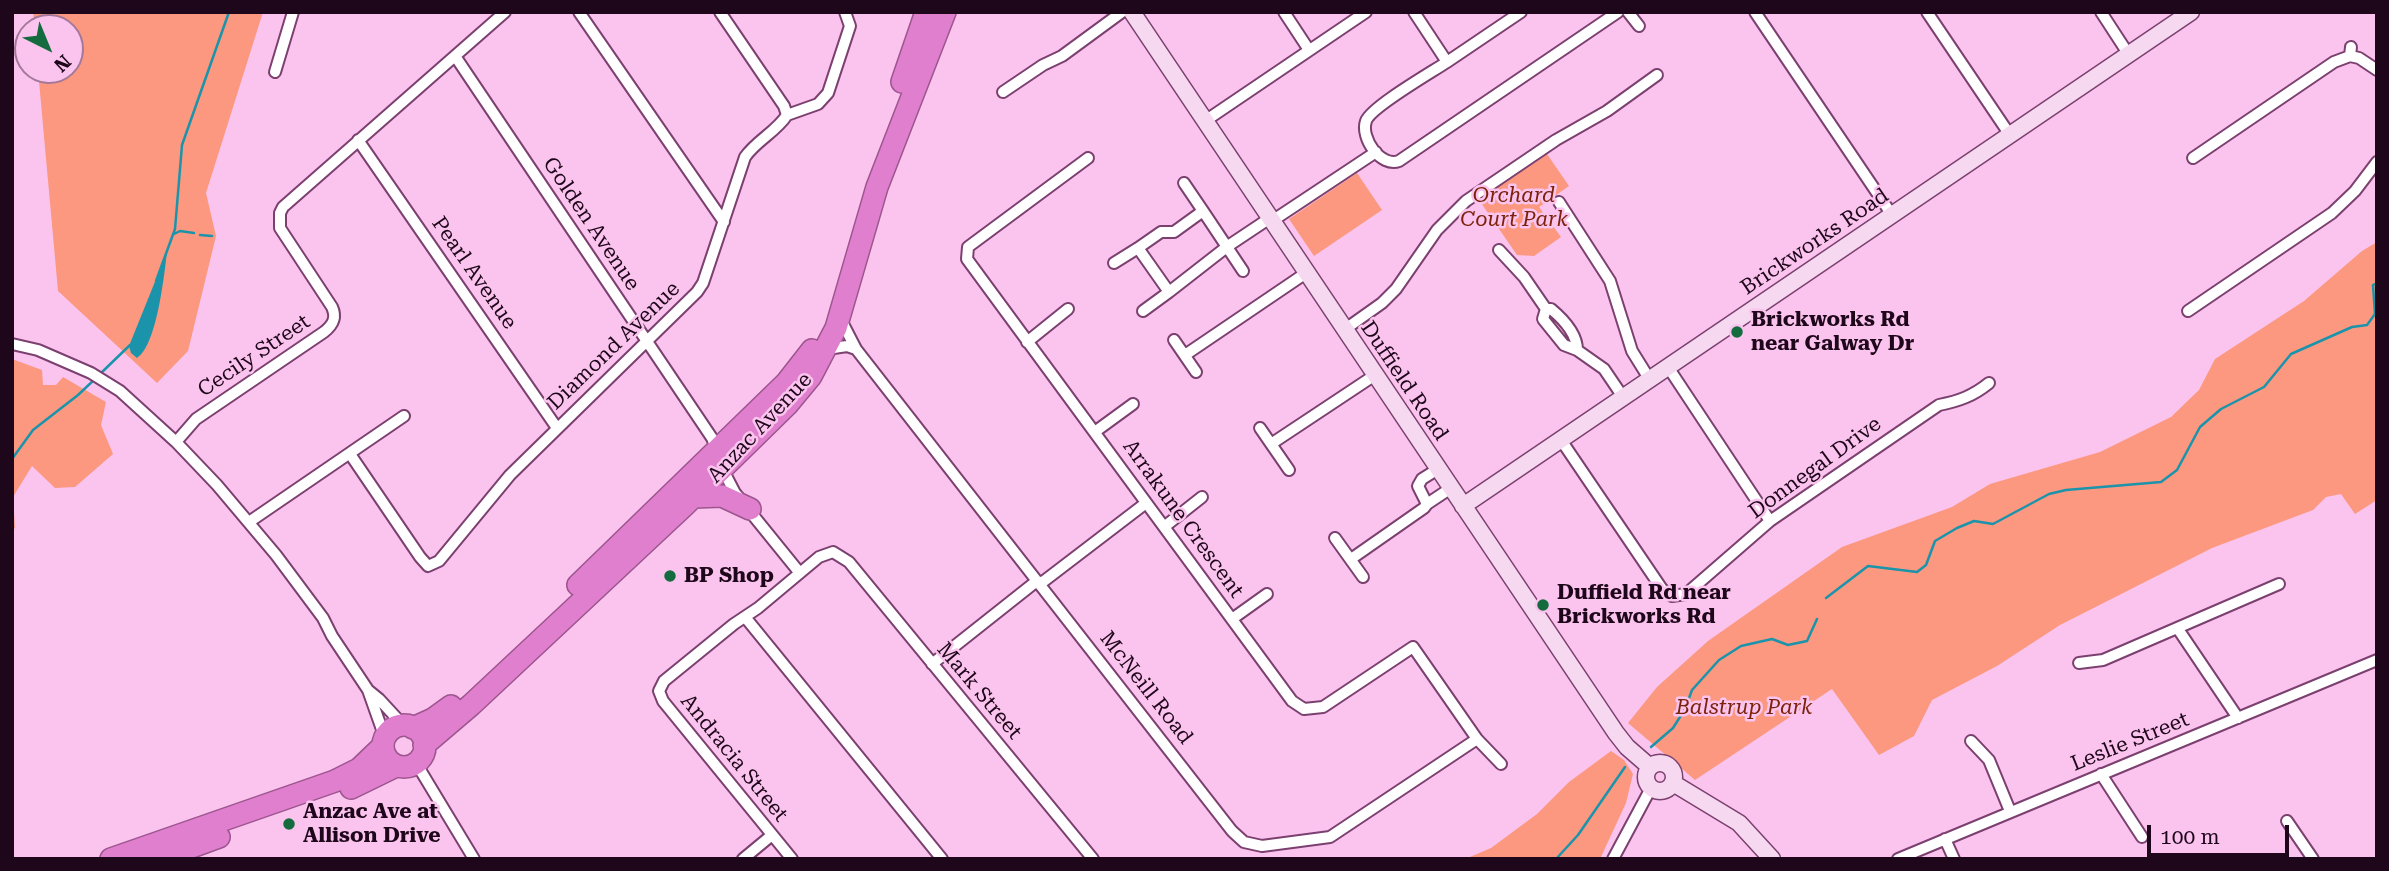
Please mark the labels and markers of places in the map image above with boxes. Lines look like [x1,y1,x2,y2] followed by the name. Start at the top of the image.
[1751,307,1914,357] place label: Brickworks Rd near Galway Dr
[1729,324,1745,340] marker: Brickworks Rd near Galway Dr
[684,563,774,589] place label: BP Shop
[662,568,678,584] marker: BP Shop
[1557,580,1731,630] place label: Duffield Rd near Brickworks Rd
[1535,597,1551,613] marker: Duffield Rd near Brickworks Rd
[303,799,441,849] place label: Anzac Ave at Allison Drive
[281,816,297,832] marker: Anzac Ave at Allison Drive

